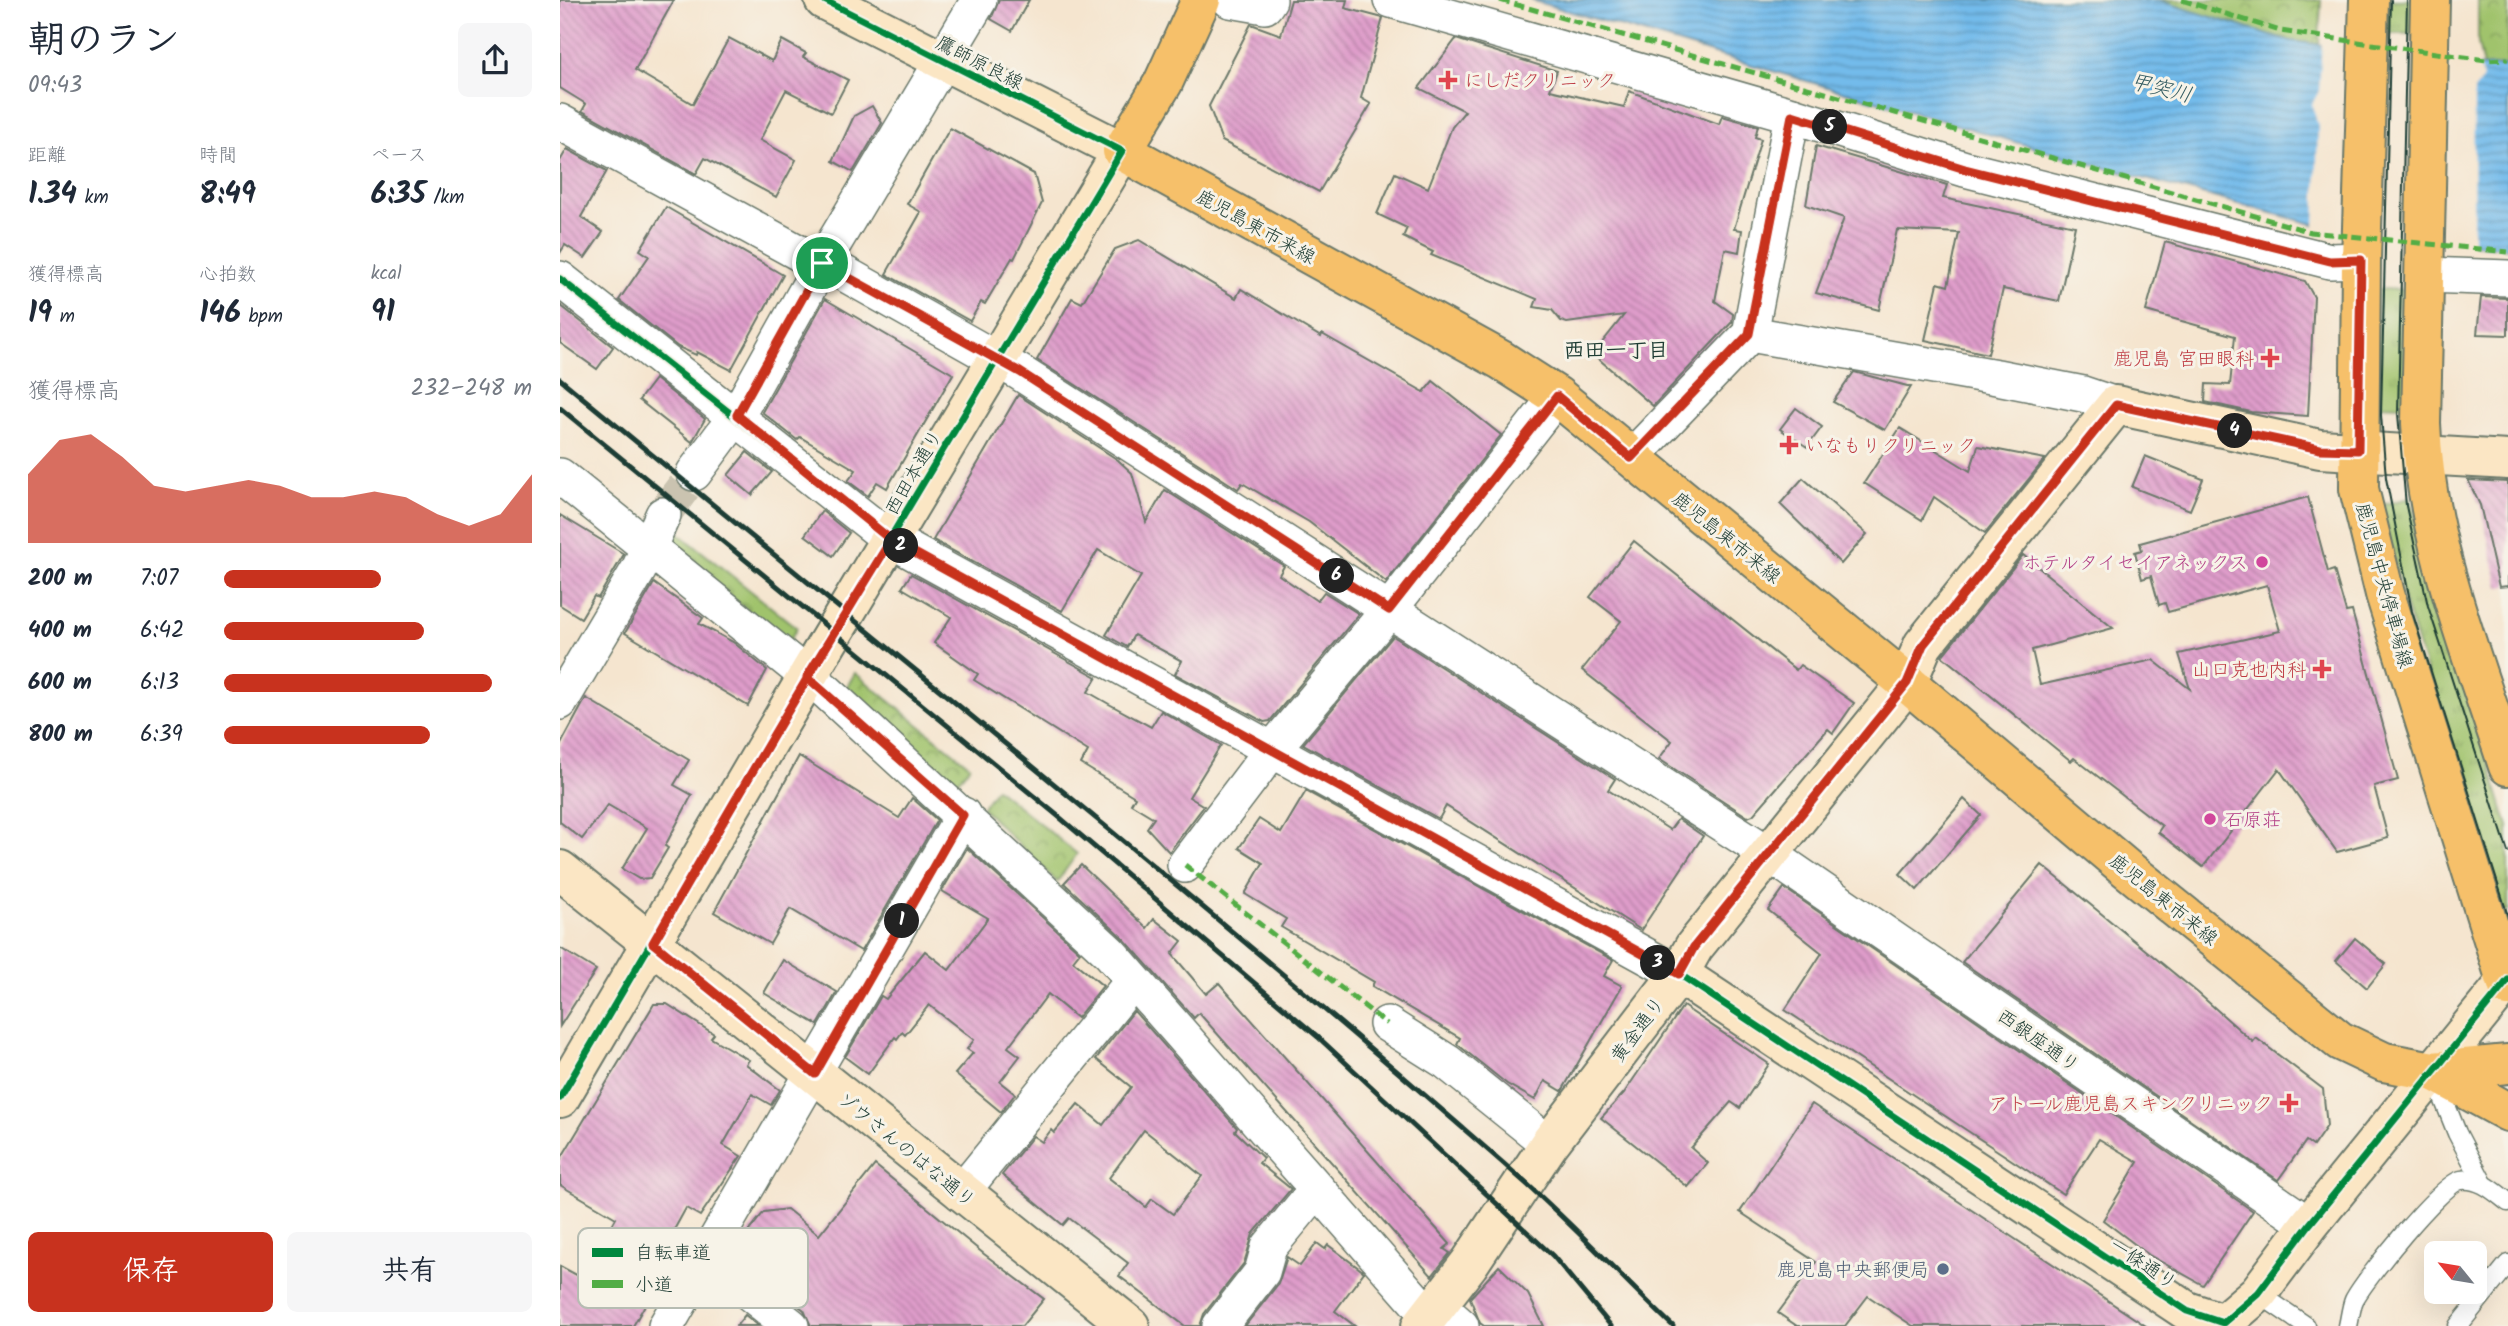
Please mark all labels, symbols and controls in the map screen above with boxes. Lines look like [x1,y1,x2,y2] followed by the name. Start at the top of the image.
[28,12,180,72] text: 朝のラン
[458,23,532,97] button: share
[930,29,1028,99] street label: 鷹師原良線
[2126,66,2195,113] water label: 甲突川
[1464,67,1616,97] place label: にしだクリニック
[28,68,82,104] text: 09:43
[1438,70,1458,90] marker: にしだクリニック
[1812,110,1848,144] pin: 5
[1825,111,1834,141] text: 5
[28,141,66,171] text: 距離
[199,141,237,171] text: 時間
[371,141,427,171] text: ペース
[28,171,77,219] text: 1.34
[199,171,256,219] text: 8:49
[371,171,426,219] text: 6:35
[1190,182,1320,273] street label: 鹿児島東市来線
[77,183,109,213] text: km
[426,183,464,213] text: /km
[792,233,852,293] pin
[803,244,841,282] icon: arrive
[371,259,402,289] text: kcal
[28,260,104,290] text: 獲得標高
[199,260,256,290] text: 心拍数
[371,289,395,337] text: 91
[28,290,52,338] text: 19
[199,290,241,338] text: 146
[52,302,75,332] text: m
[241,302,283,332] text: bpm
[1564,335,1669,368] district label: 西田一丁目
[2113,345,2254,375] place label: 鹿児島 宮田眼科
[2260,348,2280,368] marker: 鹿児島 宮田眼科
[411,371,532,407] text: 232–248 m
[28,374,120,410] text: 獲得標高
[2218,414,2252,448] pin: 4
[2229,415,2240,445] text: 4
[878,424,951,522] street label: 西田本通り
[1805,432,1976,462] place label: いなもりクリニック
[1779,435,1799,455] marker: いなもりクリニック
[1665,485,1787,592] street label: 鹿児島東市来線
[2346,499,2420,672] street label: 鹿児島中央停車場線
[884,528,918,564] pin: 2
[895,530,906,560] text: 2
[2023,549,2248,579] place label: ホテルタイセイアネックス
[2254,554,2270,570] marker: ホテルタイセイアネックス
[1320,558,1354,594] pin: 6
[1331,560,1342,590] text: 6
[28,561,93,597] text: 200 m
[140,561,178,597] text: 7:07
[28,613,92,649] text: 400 m
[140,613,184,649] text: 6:42
[2192,656,2306,686] place label: 山口克也内科
[2312,659,2332,679] marker: 山口克也内科
[28,665,92,701] text: 600 m
[140,665,179,701] text: 6:13
[28,717,93,753] text: 800 m
[140,717,183,753] text: 6:39
[2224,806,2281,836] place label: 石原荘
[2202,811,2218,827] marker: 石原荘
[2102,847,2224,954] street label: 鹿児島東市来線
[884,904,920,939] pin: 1
[899,905,904,935] text: 1
[1640,946,1676,981] pin: 3
[1652,947,1663,977] text: 3
[1604,991,1673,1070] street label: 黄金通り
[1990,1002,2085,1081] street label: 西銀座通り
[830,1085,982,1216] street label: ゾウさんのはな通り
[1989,1090,2273,1120] place label: アトール鹿児島スキンクリニック
[2279,1093,2299,1113] marker: アトール鹿児島スキンクリニック
[578,1228,808,1308] legend
[2103,1231,2183,1298] street label: 一條通り
[28,1232,273,1312] button: 保存
[287,1232,532,1312] button: 共有
[635,1239,711,1269] text: 自転車道
[2424,1241,2487,1304] north arrow
[2424,1241,2487,1304] map controls
[1777,1256,1929,1286] place label: 鹿児島中央郵便局
[1935,1261,1951,1277] marker: 鹿児島中央郵便局
[635,1271,673,1301] text: 小道

